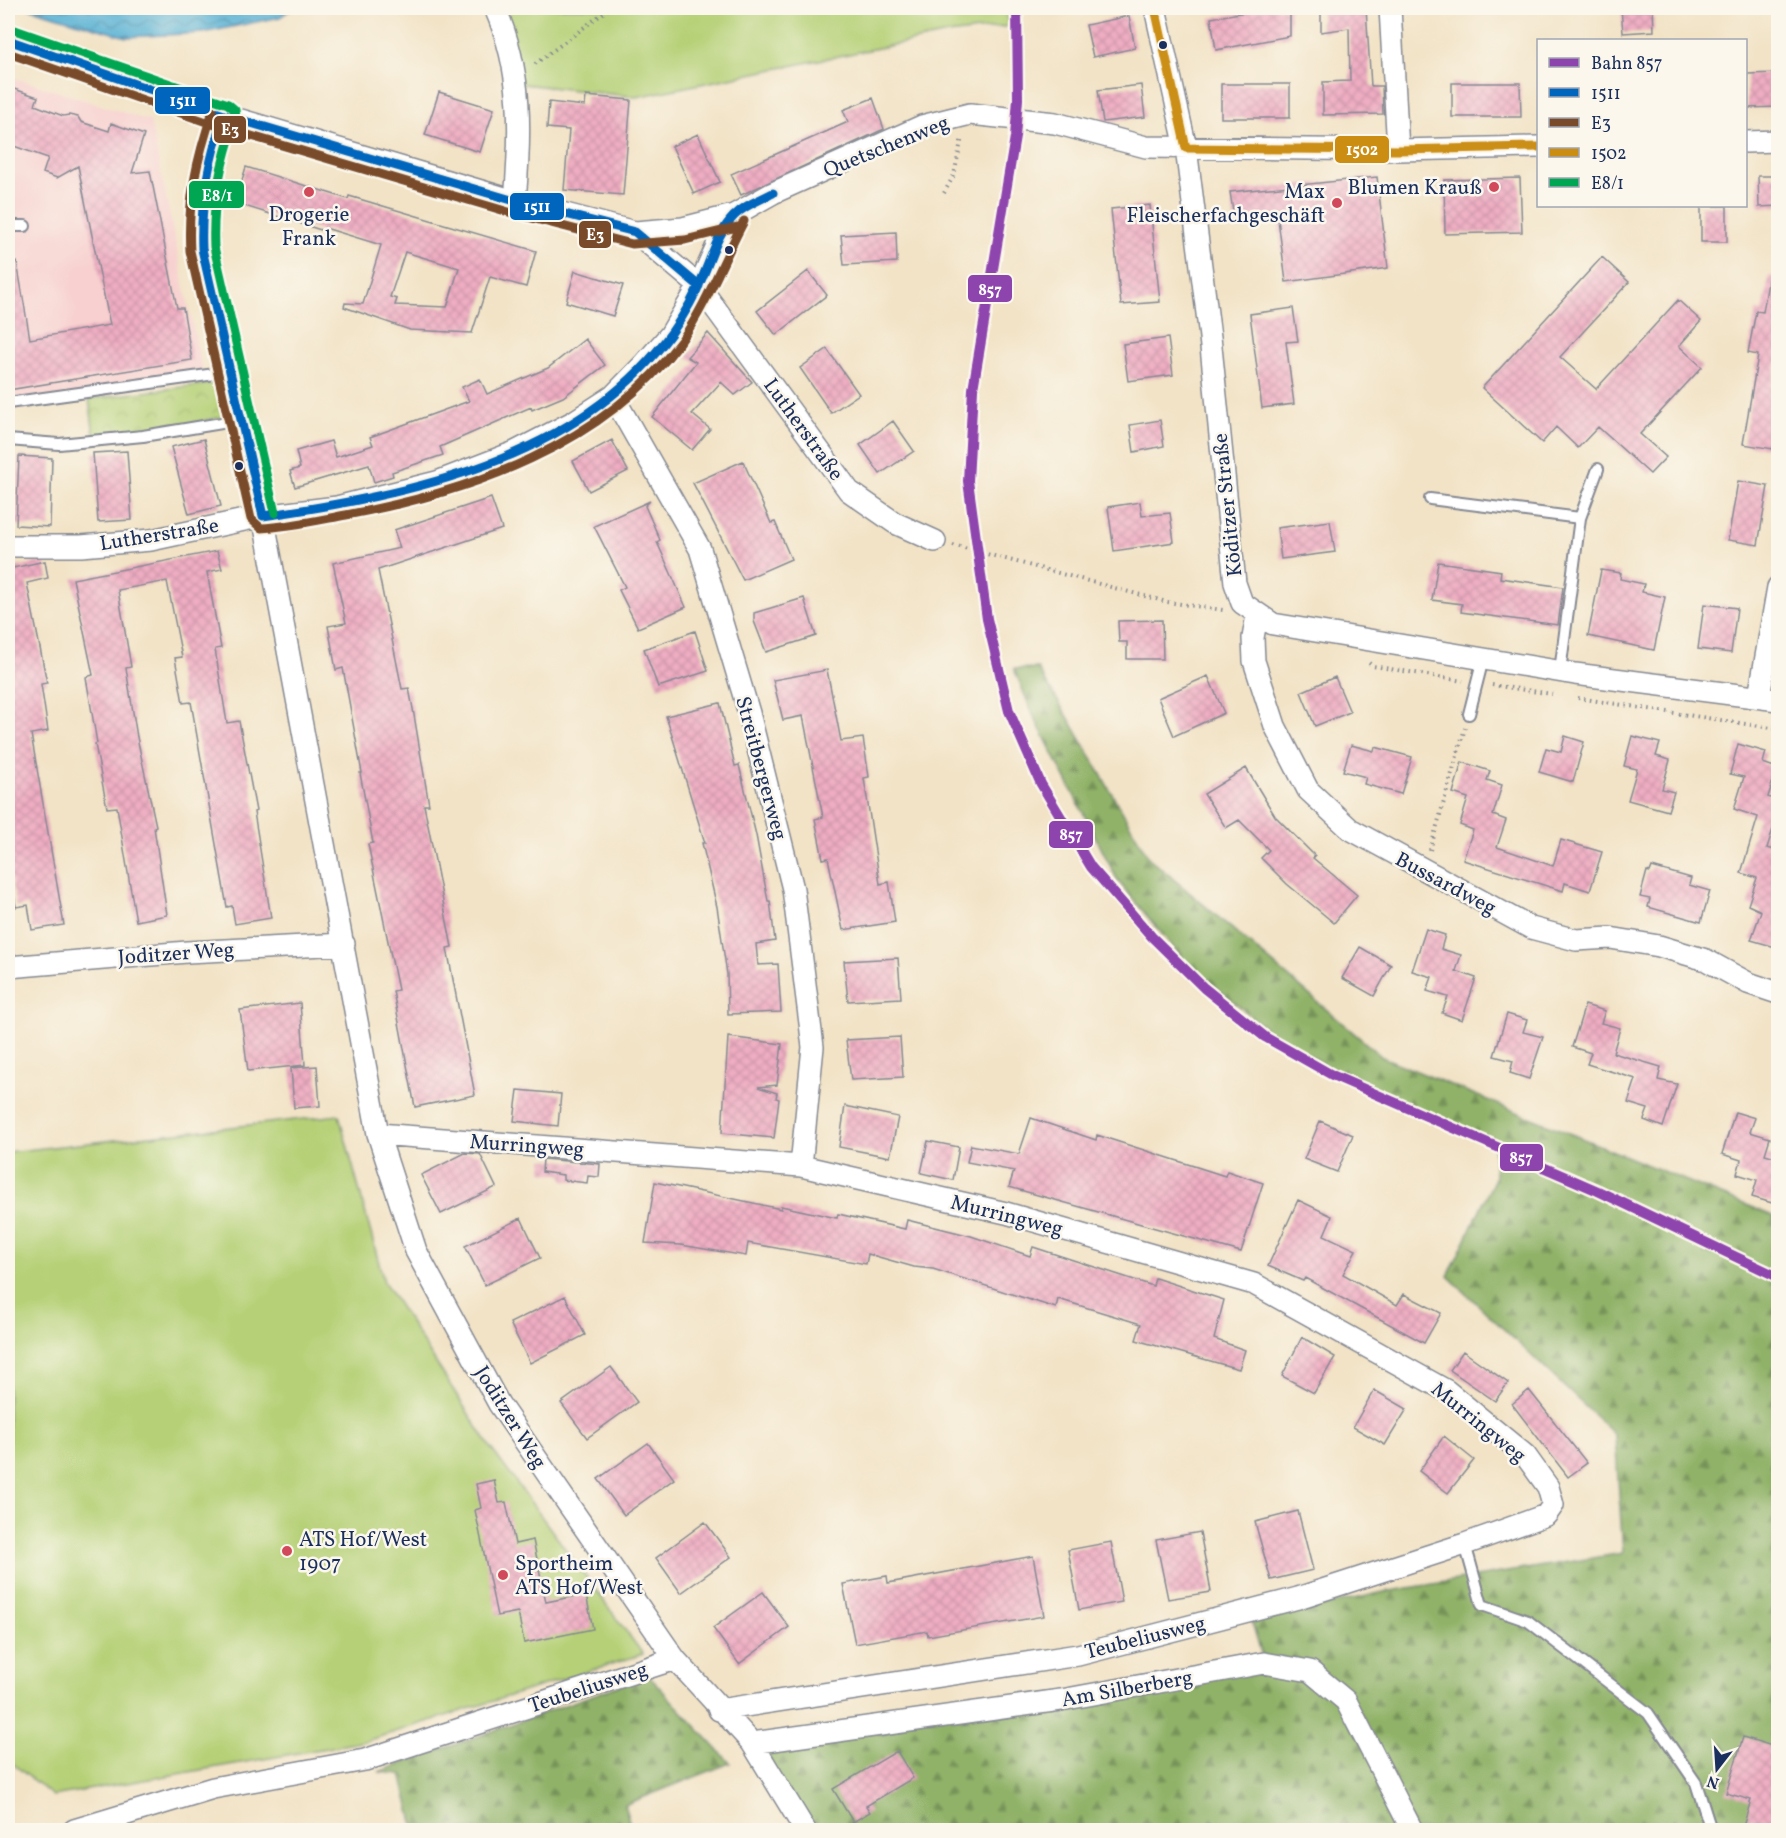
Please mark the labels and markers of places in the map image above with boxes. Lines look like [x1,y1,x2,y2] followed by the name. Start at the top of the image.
[1157,39,1169,51] unlabelled marker
[1348,174,1482,203] place label: Blumen Krauß
[1127,178,1325,231] place label: Max Fleischerfachgeschäft
[1487,180,1501,194] marker: Blumen Krauß
[302,185,316,199] marker: Drogerie Frank
[1330,196,1344,210] marker: Max Fleischerfachgeschäft
[268,201,350,254] place label: Drogerie Frank
[723,244,735,256] unlabelled marker
[233,460,245,472] unlabelled marker
[299,1526,427,1579] place label: ATS Hof/West 1907
[280,1544,294,1558] marker: ATS Hof/West 1907
[515,1550,643,1603] place label: Sportheim ATS Hof/West
[496,1568,510,1582] marker: Sportheim ATS Hof/West

